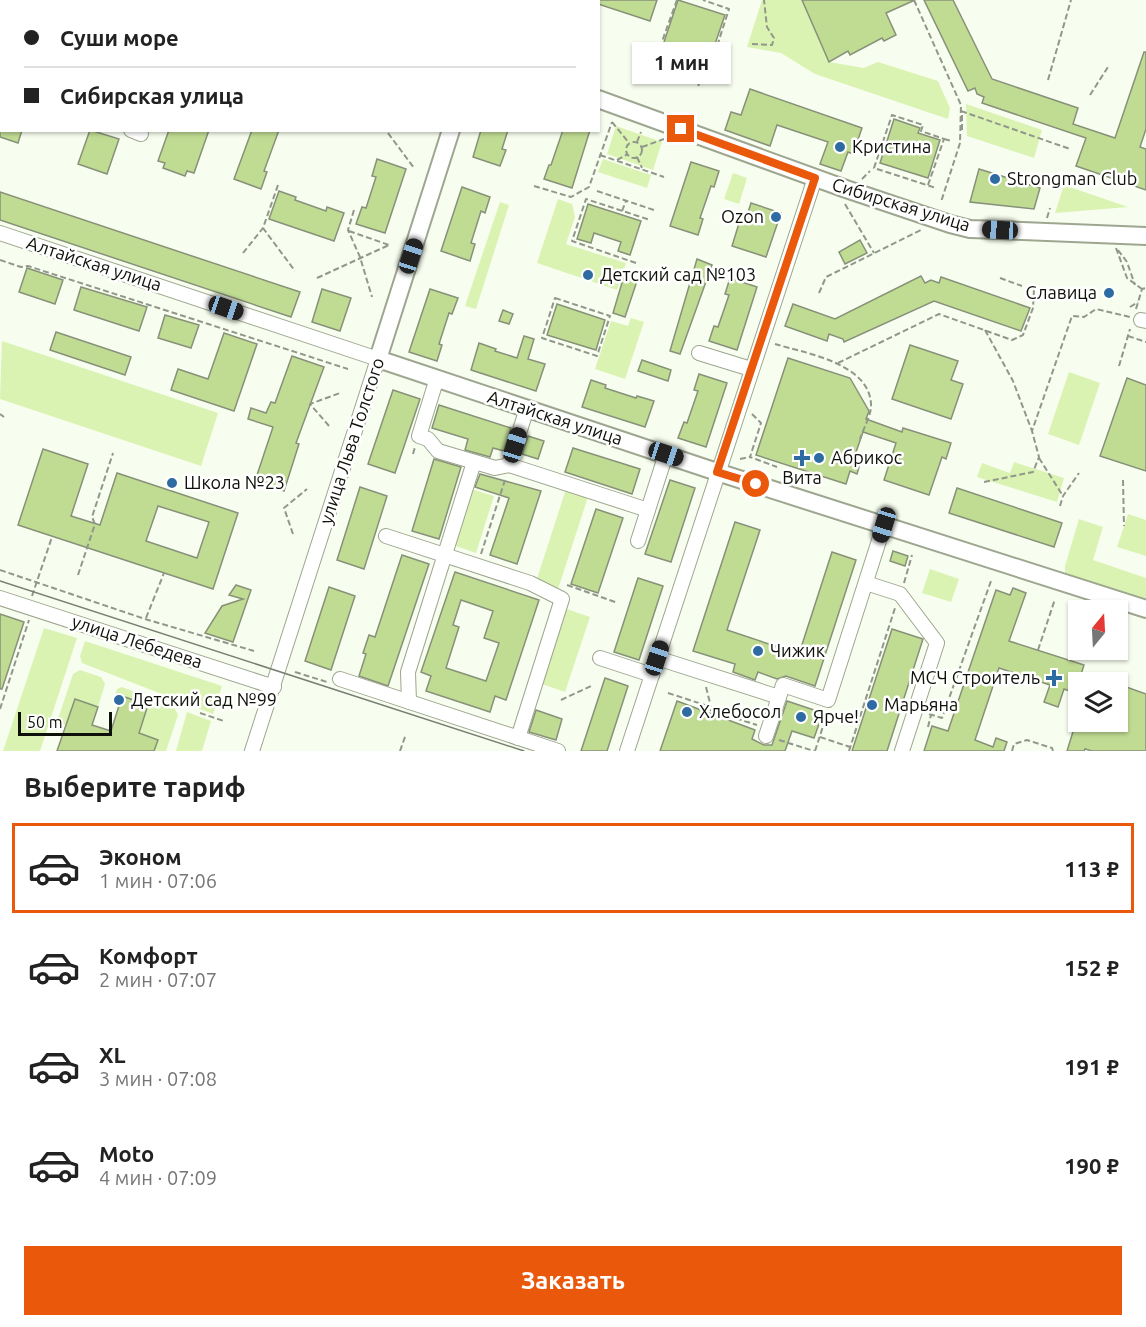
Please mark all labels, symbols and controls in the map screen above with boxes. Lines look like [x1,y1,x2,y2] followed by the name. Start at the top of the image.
[60,25,179,50] text: Суши море
[632,42,730,84] callout: 1 мин
[654,51,709,74] text: 1 мин
[60,83,244,108] text: Сибирская улица
[667,115,694,142] route end
[852,136,931,156] place label: Кристина
[833,140,847,154] marker: Кристина
[1007,168,1137,188] place label: Strongman Club
[988,172,1002,186] marker: Strongman Club
[830,174,973,235] street label: Сибирская улица
[721,206,764,226] place label: Ozon
[769,210,783,224] marker: Ozon
[982,220,1018,240] car
[24,232,164,294] street label: Алтайская улица
[397,236,425,276] car
[600,264,756,284] place label: Детский сад №103
[581,268,595,282] marker: Детский сад №103
[1026,282,1097,302] place label: Славица
[1102,286,1116,300] marker: Славица
[206,294,246,322] car
[315,355,387,526] street label: улица Льва Толстого
[485,386,625,448] street label: Алтайская улица
[501,425,529,465] car
[646,440,686,468] car
[831,447,902,467] place label: Абрикос
[795,451,809,465] marker: Вита
[812,451,826,465] marker: Абрикос
[782,467,822,487] place label: Вита
[742,470,769,497] route start
[184,472,285,492] place label: Школа №23
[165,476,179,490] marker: Школа №23
[870,505,898,545] car
[1068,600,1128,660] north arrow
[1068,600,1128,732] map controls
[70,611,205,672] street label: улица Лебедева
[643,638,671,678] car
[770,640,825,660] place label: Чижик
[751,644,765,658] marker: Чижик
[910,667,1040,687] place label: МСЧ Строитель
[1045,669,1063,687] marker: МСЧ Строитель
[1068,672,1128,732] button: layers
[131,689,277,709] place label: Детский сад №99
[112,693,126,707] marker: Детский сад №99
[884,694,958,714] place label: Марьяна
[865,698,879,712] marker: Марьяна
[699,701,781,721] place label: Хлебосол
[680,705,694,719] marker: Хлебосол
[813,706,859,726] place label: Ярче!
[18,709,112,736] scale bar
[794,710,808,724] marker: Ярче!
[27,713,63,731] text: 50 m
[24,772,246,802] text: Выберите тариф
[27,841,81,895] icon: car
[99,844,181,869] text: Эконом
[1064,856,1119,881] text: 113 ₽
[99,869,217,892] text: 1 мин · 07:06
[27,940,81,994] icon: car
[99,943,198,968] text: Комфорт
[1064,955,1119,980] text: 152 ₽
[99,968,217,991] text: 2 мин · 07:07
[27,1039,81,1093] icon: car
[99,1042,126,1067] text: XL
[1064,1054,1119,1079] text: 191 ₽
[99,1067,217,1090] text: 3 мин · 07:08
[27,1138,81,1192] icon: car
[99,1141,154,1166] text: Moto
[1064,1153,1119,1178] text: 190 ₽
[99,1166,217,1189] text: 4 мин · 07:09
[24,1246,1122,1315] button: Заказать

